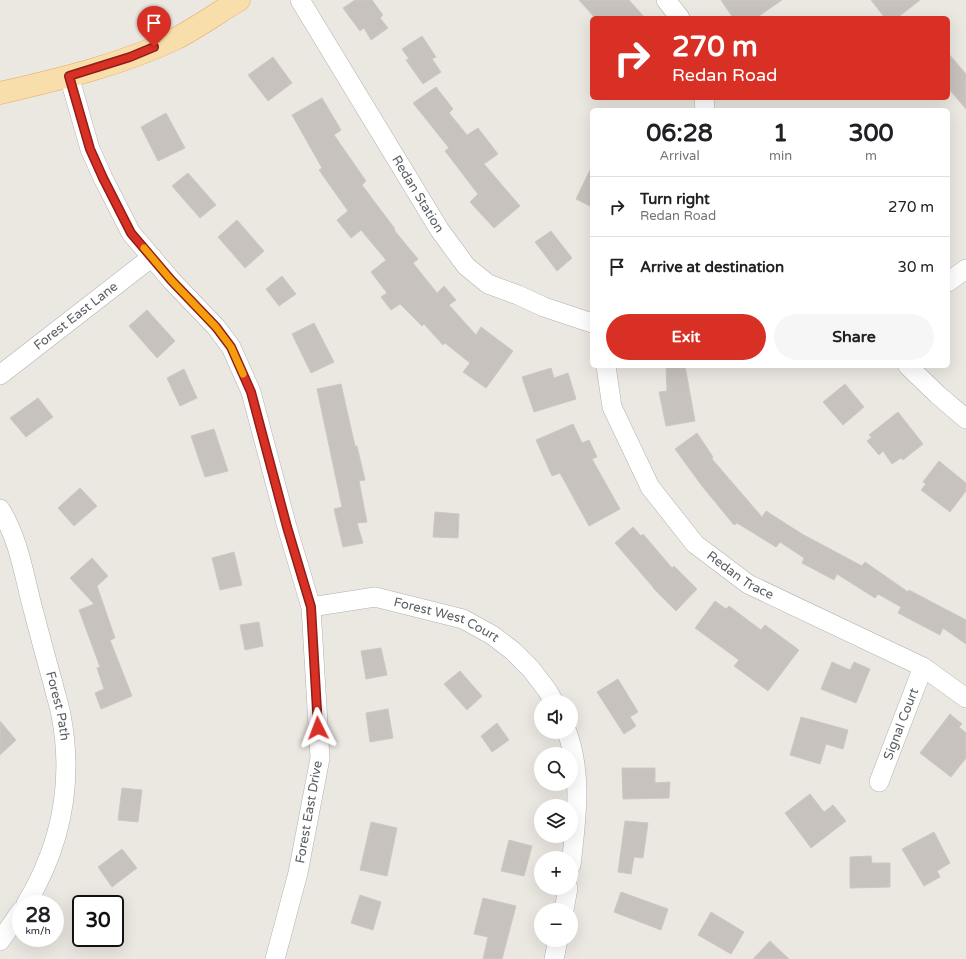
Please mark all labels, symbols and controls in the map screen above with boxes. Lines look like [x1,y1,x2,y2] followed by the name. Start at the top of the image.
[137,6,171,47] pin
[143,12,165,34] icon: arrive
[672,30,758,64] text: 270 m
[606,32,658,84] icon: right
[672,64,777,86] text: Redan Road
[646,119,713,148] text: 06:28
[773,119,788,148] text: 1
[848,119,894,148] text: 300
[659,148,700,164] text: Arrival
[769,148,792,164] text: min
[865,148,877,164] text: m
[388,153,447,236] street label: Redan Station
[640,190,710,208] text: Turn right
[606,196,628,218] icon: right
[888,198,934,216] text: 270 m
[640,208,716,224] text: Redan Road
[606,256,628,278] icon: arrive
[640,258,784,276] text: Arrive at destination
[897,258,934,276] text: 30 m
[31,278,121,354] street label: Forest East Lane
[606,314,766,360] button: Exit
[774,314,934,360] button: Share
[704,548,776,603] street label: Redan Trace
[392,594,502,646] street label: Forest West Court
[42,669,73,741] street label: Forest Path
[880,686,922,762] street label: Signal Court
[534,695,578,947] map controls
[534,695,578,739] button: sound
[297,707,339,749] position arrow
[534,747,578,791] button: search
[292,759,326,865] street label: Forest East Drive
[534,799,578,843] button: layers
[534,851,578,895] button: +
[72,895,124,947] speed limit sign: 30
[534,903,578,947] button: −
[25,904,51,928] text: 28
[25,925,51,937] text: km/h

